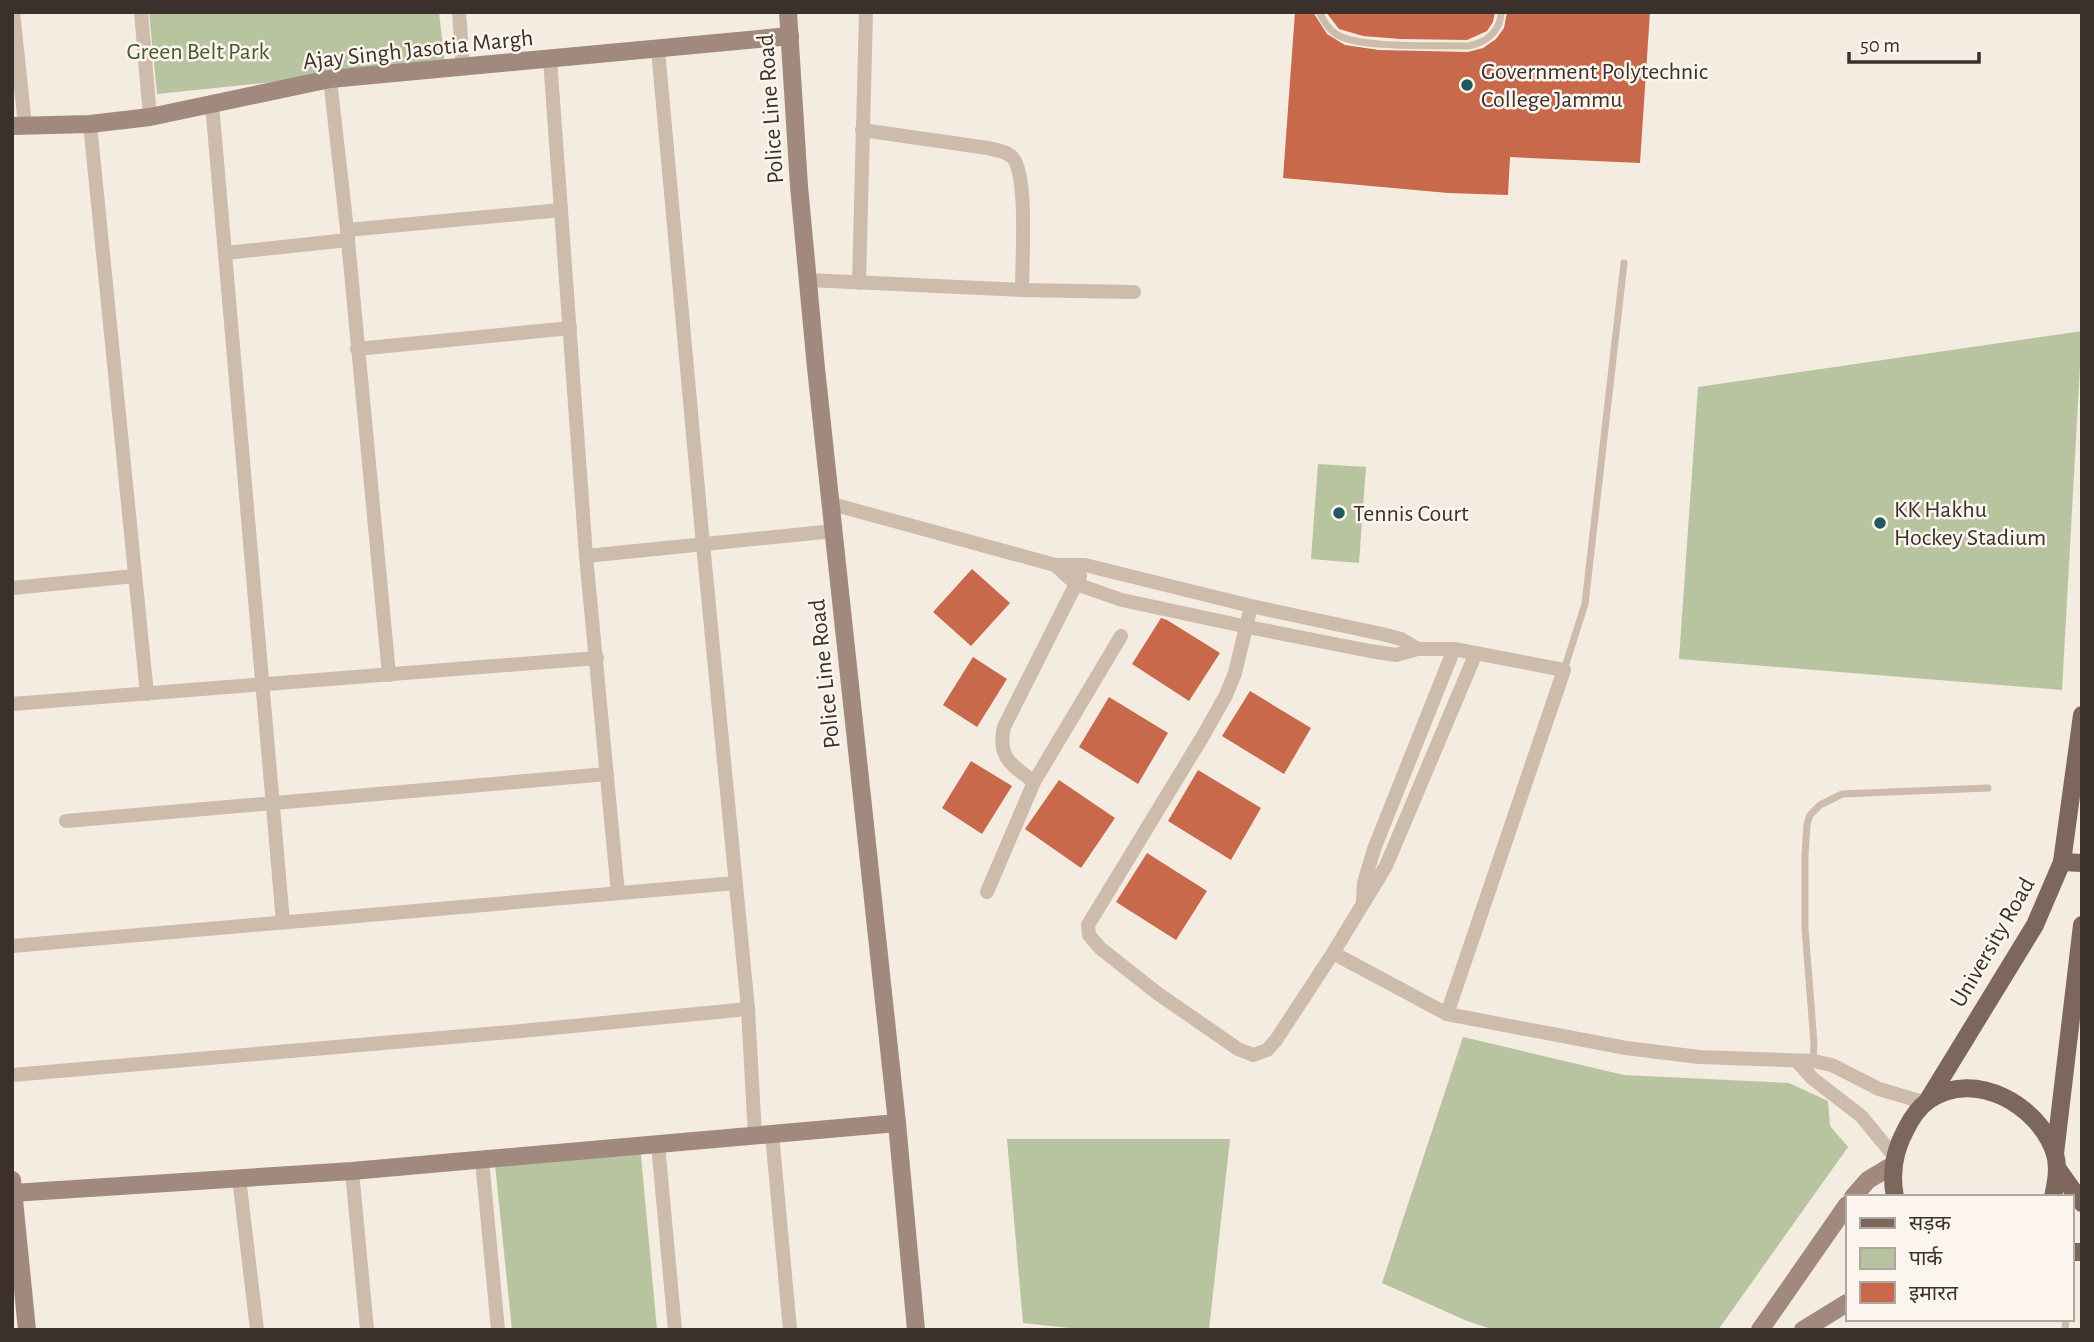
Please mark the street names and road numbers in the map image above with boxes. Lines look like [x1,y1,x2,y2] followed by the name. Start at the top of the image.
[302,26,535,74] street label: Ajay Singh Jasotia Margh
[754,33,788,185] street label: Police Line Road
[805,598,845,750] street label: Police Line Road
[1946,873,2040,1012] street label: University Road

